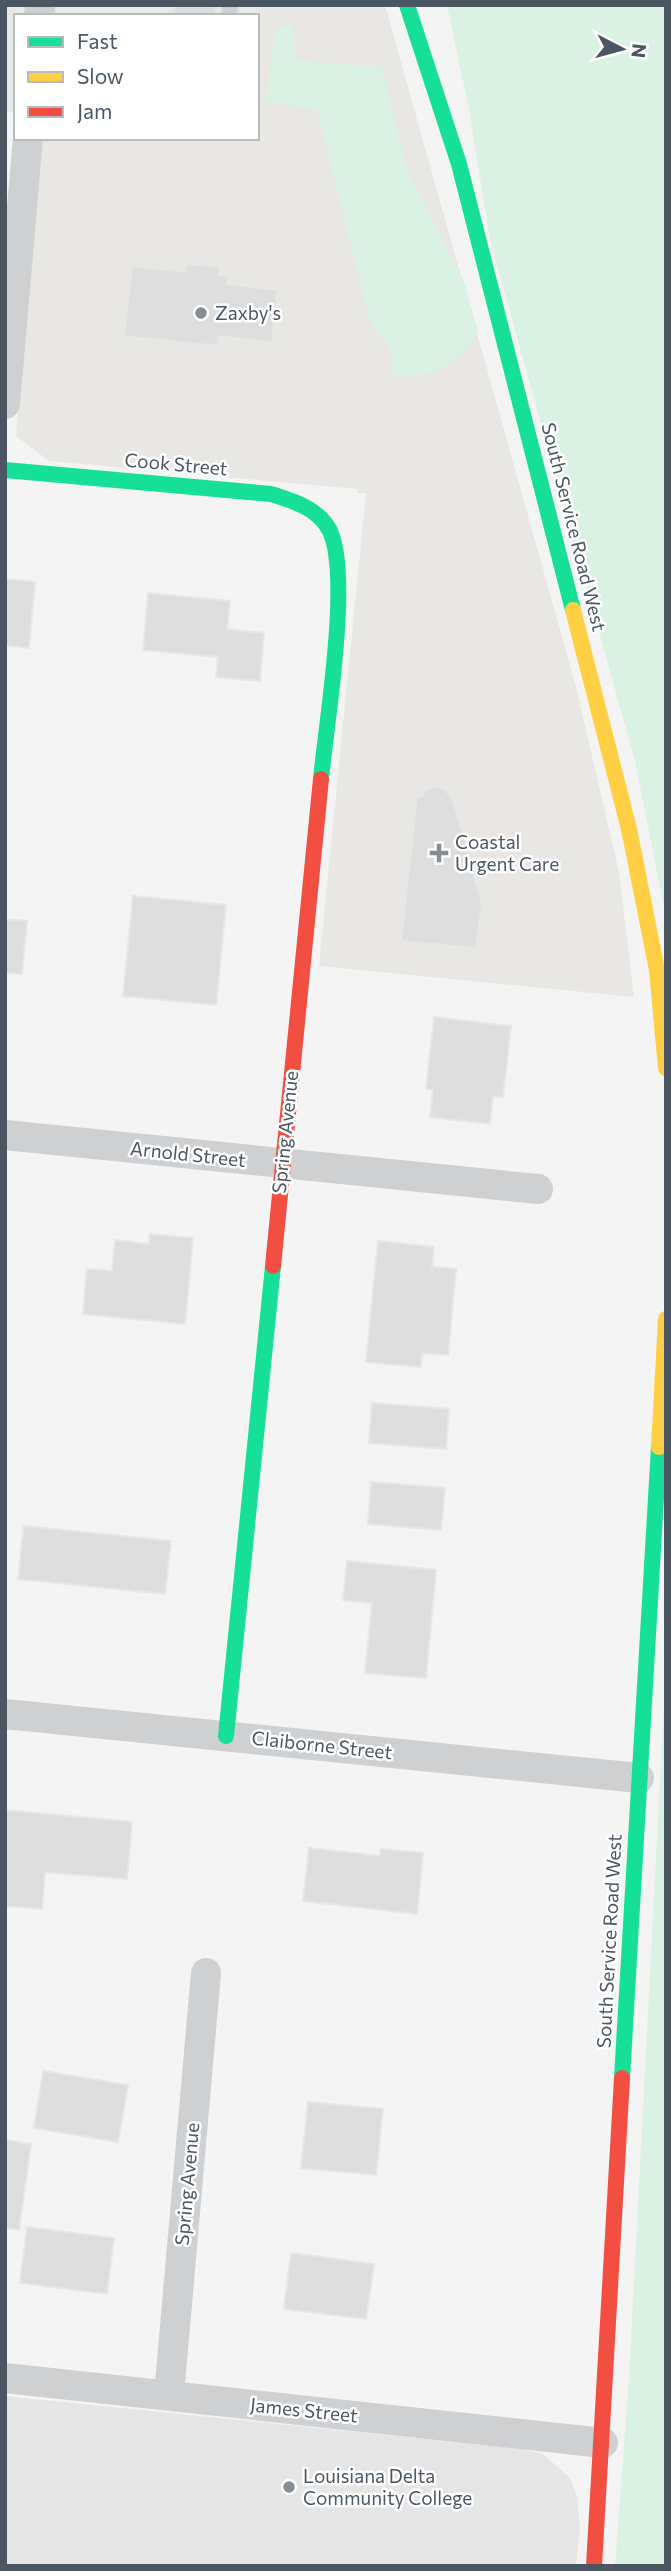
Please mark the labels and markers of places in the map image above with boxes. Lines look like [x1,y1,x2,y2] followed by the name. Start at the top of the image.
[215,301,281,324] place label: Zaxby's
[193,305,209,321] marker: Zaxby's
[455,830,559,875] place label: Coastal Urgent Care
[429,843,449,863] marker: Coastal Urgent Care
[303,2464,472,2509] place label: Louisiana Delta Community College
[281,2479,297,2495] marker: Louisiana Delta Community College

